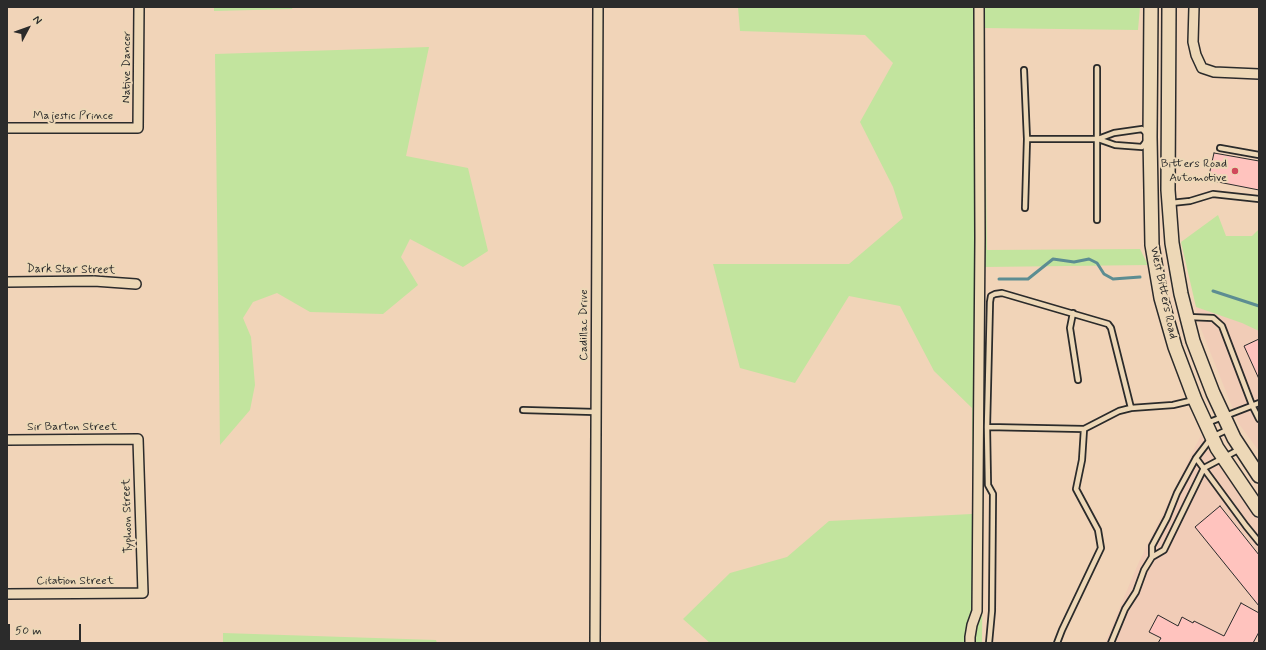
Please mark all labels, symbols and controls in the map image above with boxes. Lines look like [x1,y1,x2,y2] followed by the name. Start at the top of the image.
[8,8,48,48] north arrow
[29,13,45,27] text: N
[120,31,134,103] street label: Native Dancer
[33,109,113,123] street label: Majestic Prince
[1161,157,1227,185] place label: Bitters Road Automotive
[1230,166,1240,176] marker: Bitters Road Automotive
[1146,246,1180,340] street label: West Bitters Road
[26,262,116,278] street label: Dark Star Street
[577,289,591,361] street label: Cadillac Drive
[27,420,117,434] street label: Sir Barton Street
[119,478,137,554] street label: Typhoon Street
[36,574,114,588] street label: Citation Street
[10,616,83,642] scale bar
[15,623,42,639] text: 50 m

